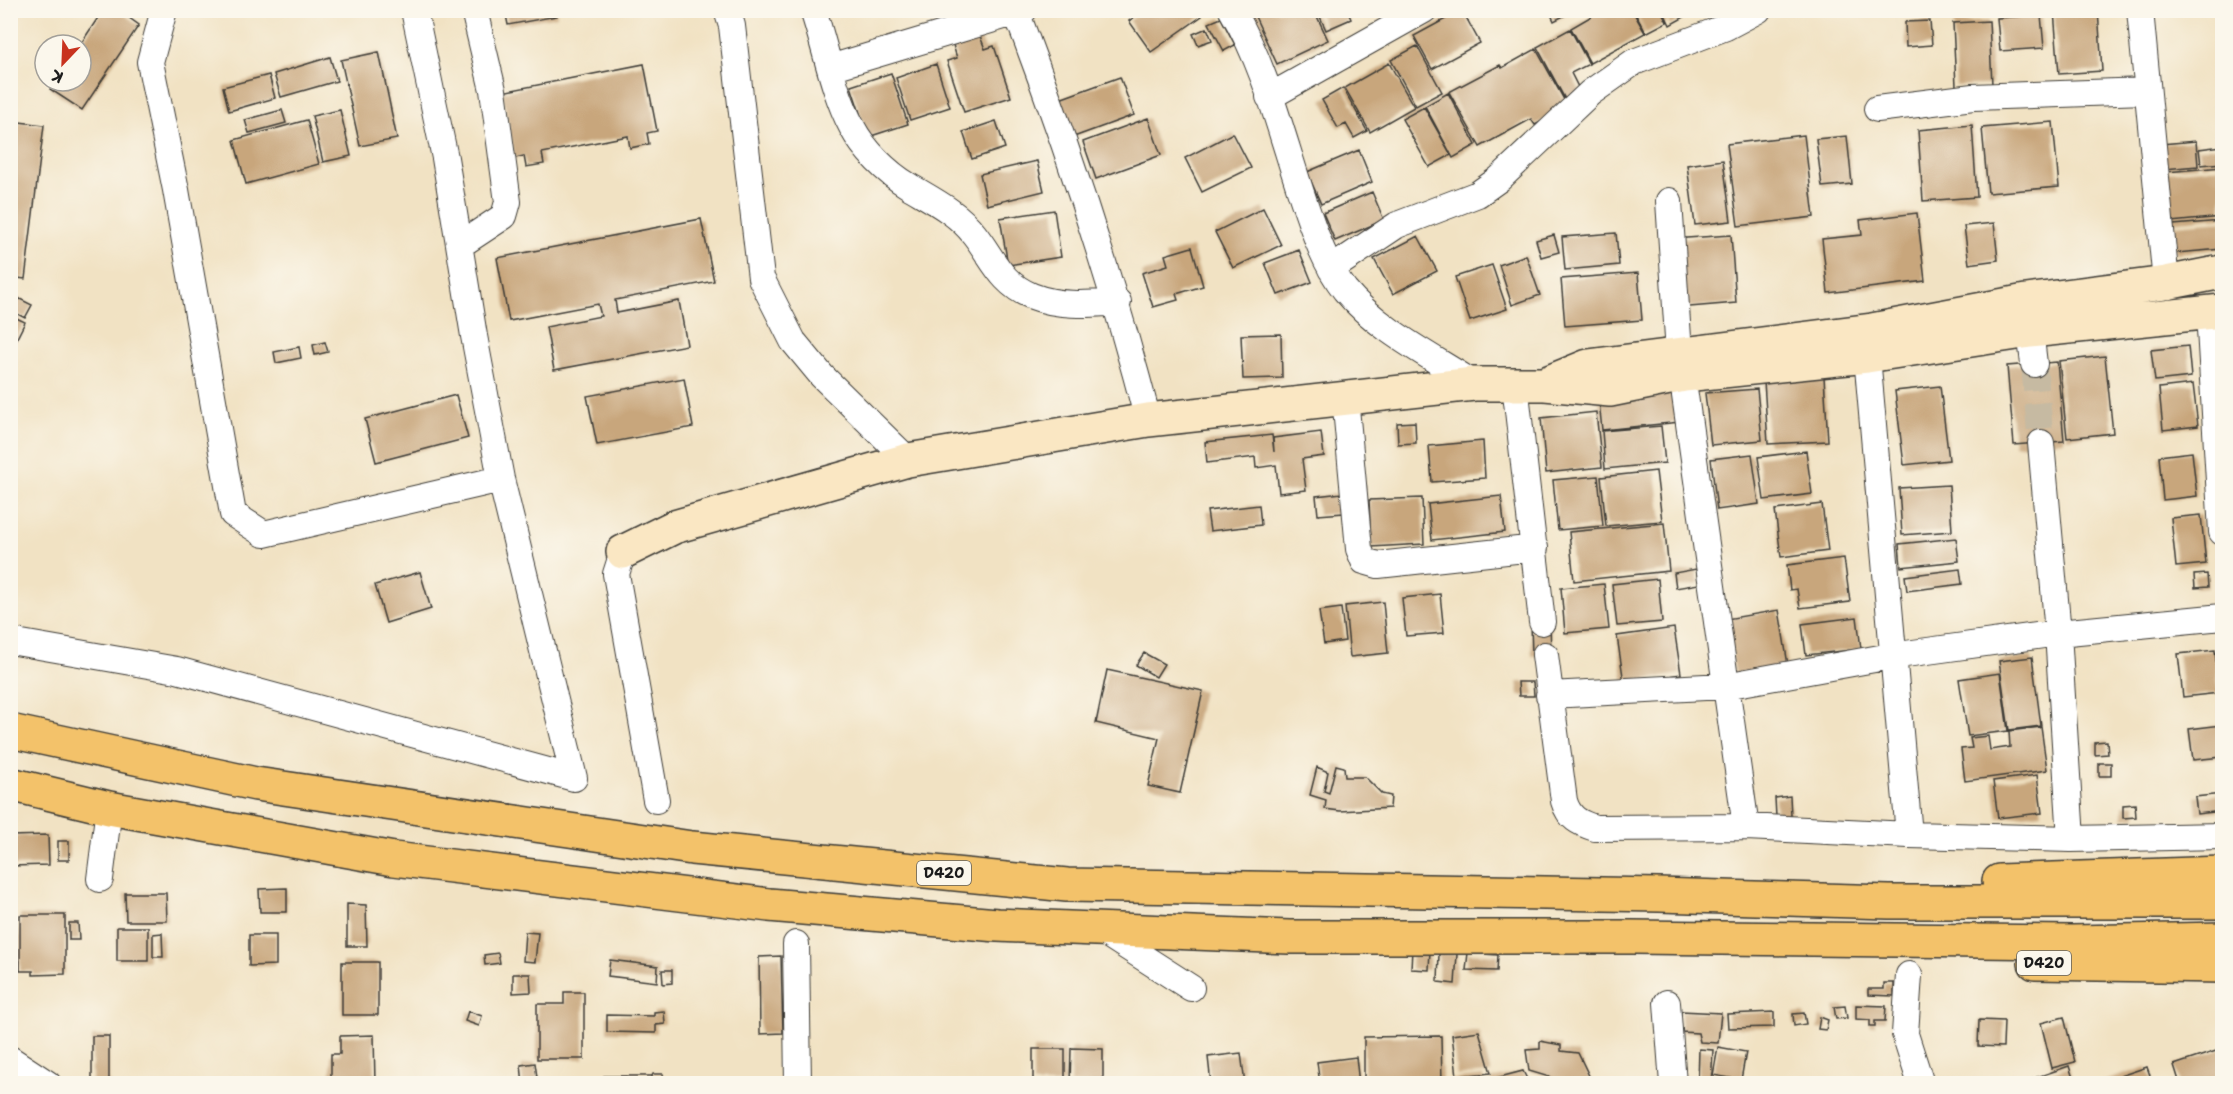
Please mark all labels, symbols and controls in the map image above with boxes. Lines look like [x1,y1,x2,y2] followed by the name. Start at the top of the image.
[33,33,93,93] north arrow
[48,65,66,88] text: K
[917,861,971,885] road number: D420
[2017,951,2071,975] road number: D420

